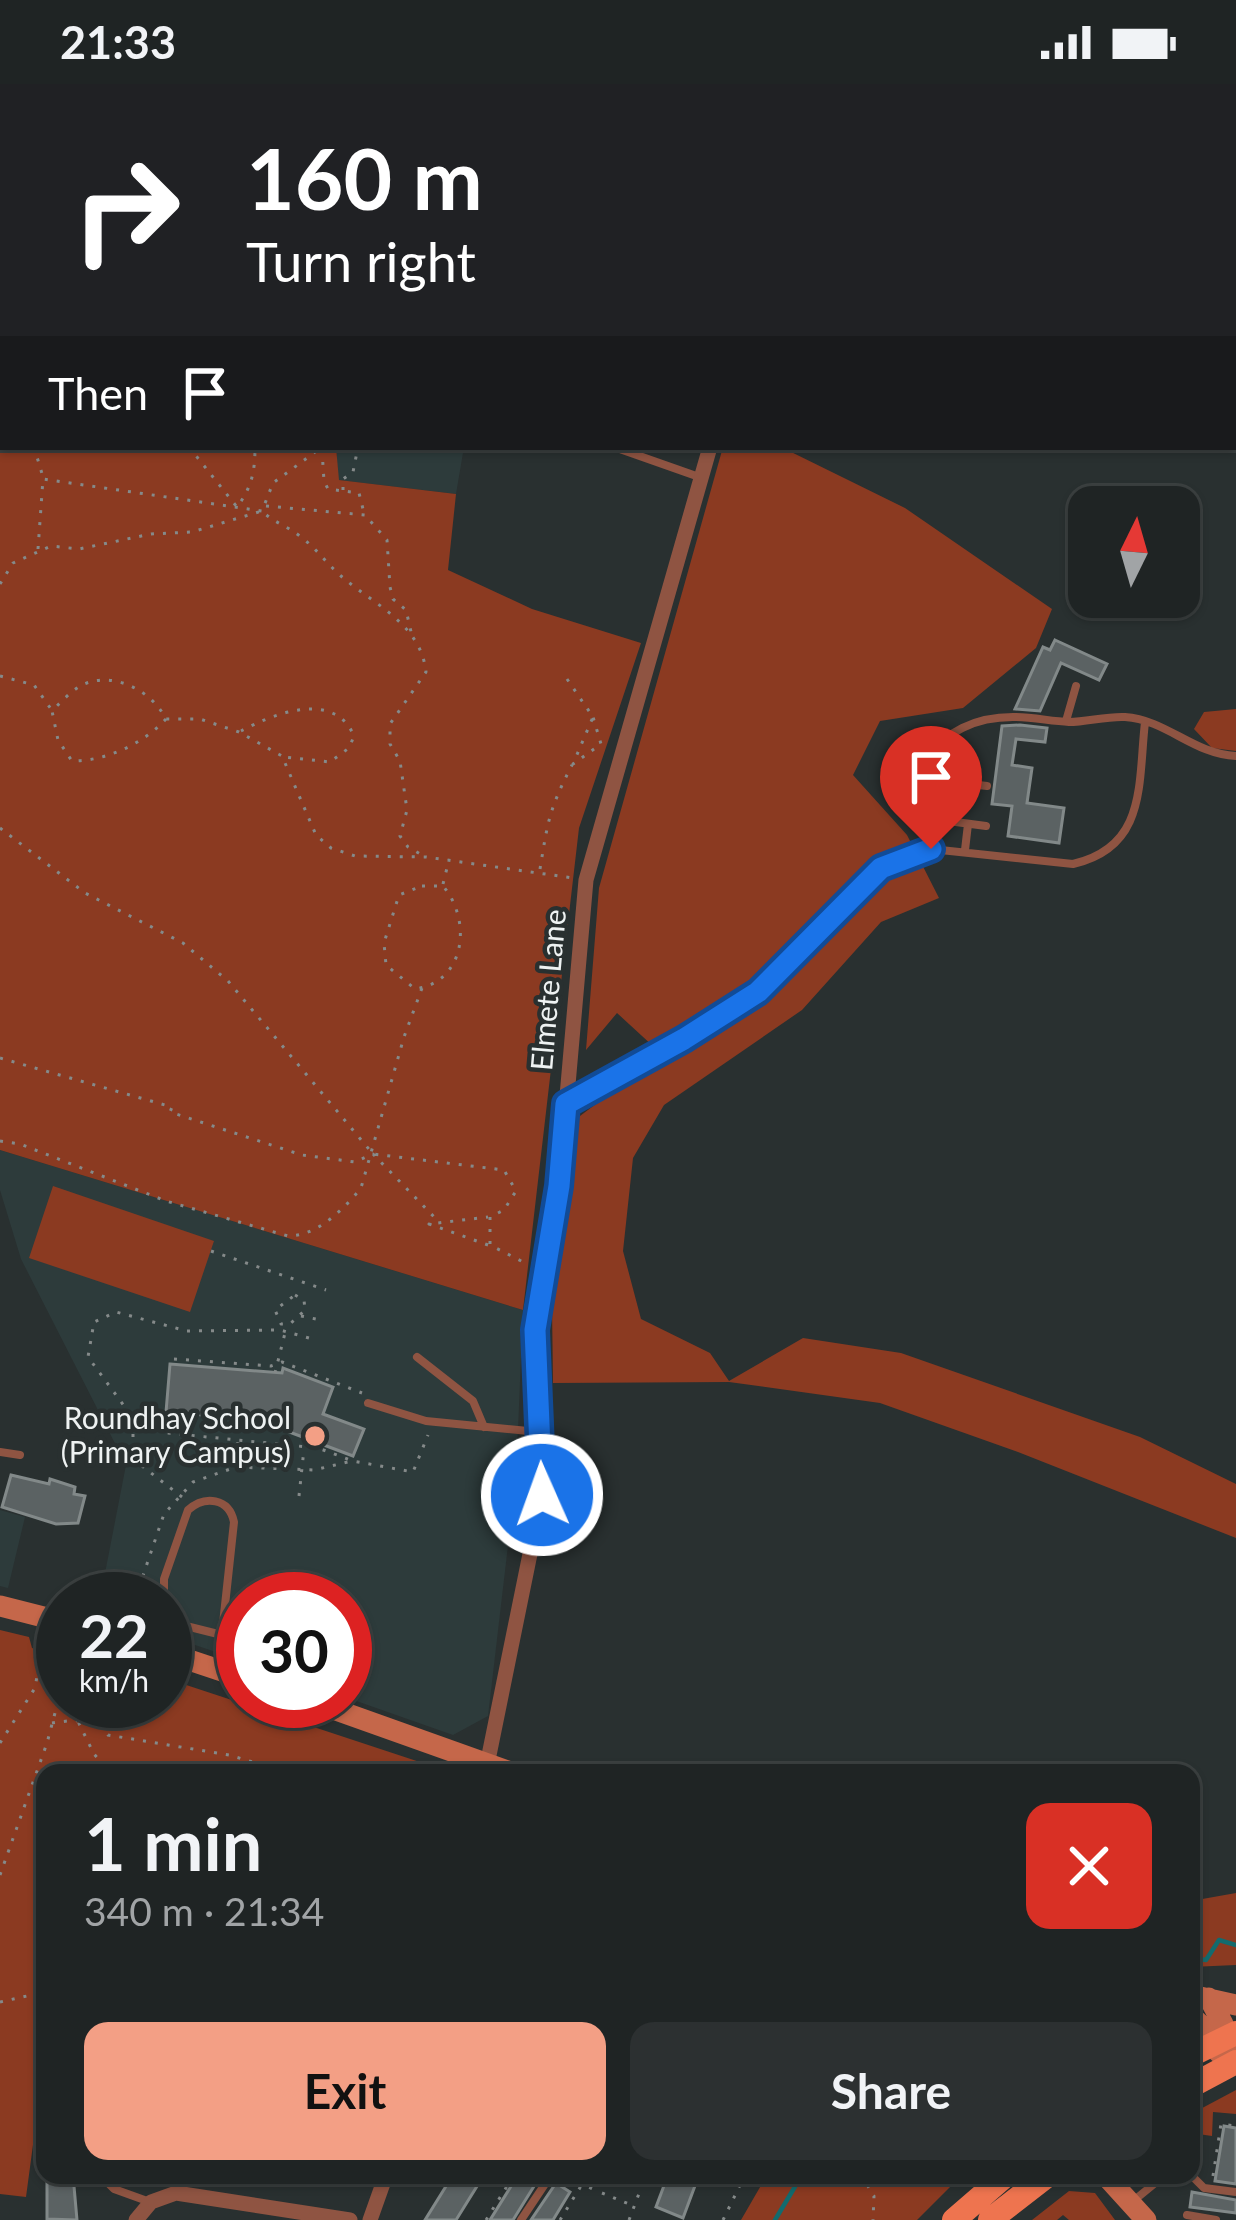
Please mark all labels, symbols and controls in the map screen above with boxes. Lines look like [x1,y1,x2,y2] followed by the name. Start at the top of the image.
[60,15,176,69] text: 21:33
[246,127,483,228] text: 160 m
[48,132,204,288] icon: right
[246,229,476,294] text: Turn right
[172,360,238,426] icon: arrive
[48,366,148,420] text: Then
[1068,486,1200,618] north arrow
[1068,486,1200,618] map controls
[880,726,982,849] pin
[898,744,964,810] icon: arrive
[522,908,572,1072] street label: Elmete Lane
[61,1399,291,1469] place label: Roundhay School (Primary Campus)
[302,1423,328,1449] marker: Roundhay School (Primary Campus)
[479,1432,605,1558] position arrow
[216,1572,372,1728] speed limit sign: 30
[79,1599,149,1671] text: 22
[79,1662,149,1698] text: km/h
[84,1800,262,1886] text: 1 min
[1026,1803,1152,1929] button: close
[84,1888,324,1934] text: 340 m · 21:34
[84,2022,606,2160] button: Exit
[630,2022,1152,2160] button: Share

